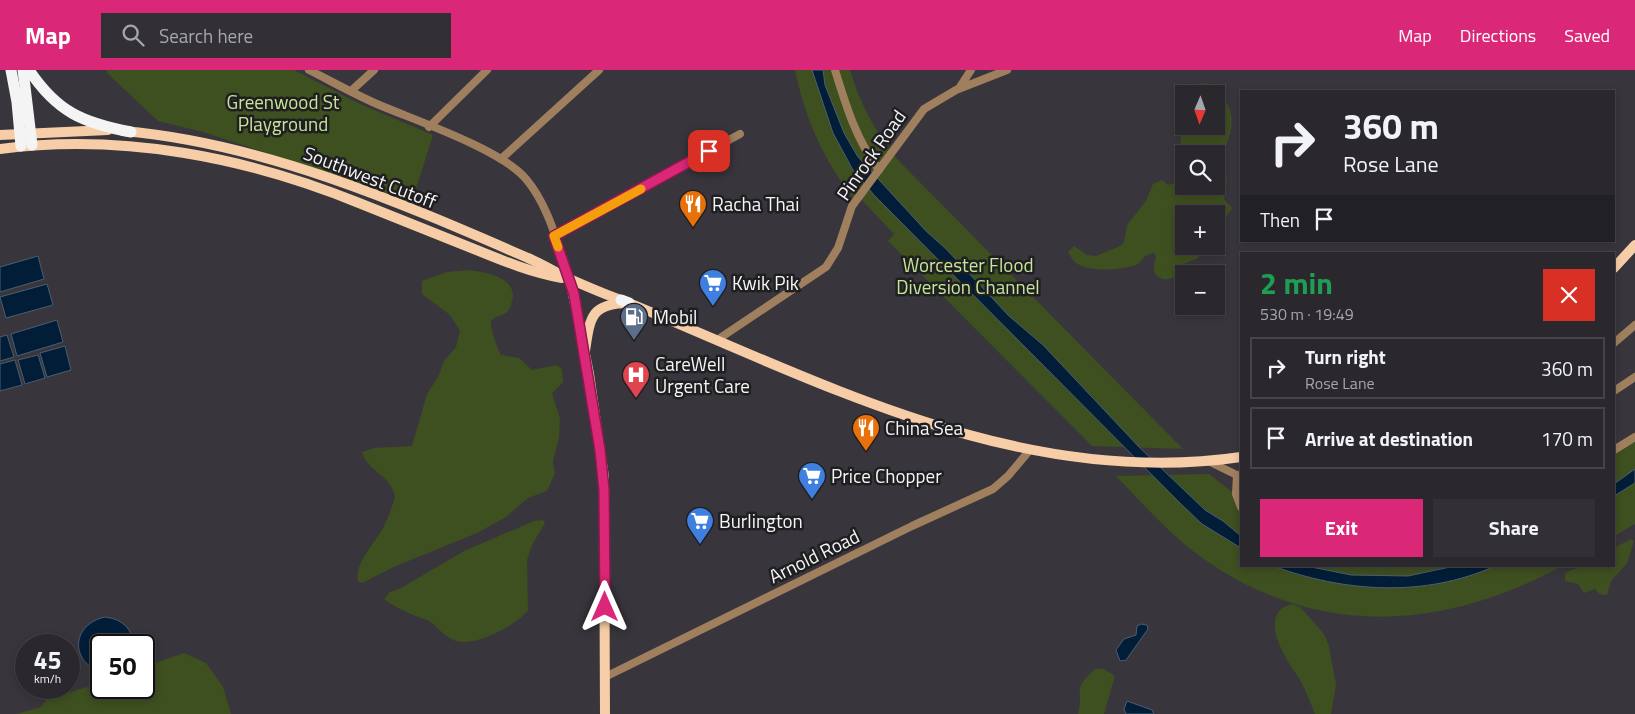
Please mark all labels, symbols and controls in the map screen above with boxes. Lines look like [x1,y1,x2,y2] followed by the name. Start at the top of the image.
[101,13,451,58] search box
[25,17,71,53] text: Map
[119,21,147,49] icon: search
[159,21,253,50] text: Search here
[1398,22,1432,49] text: Map
[1460,22,1536,49] text: Directions
[1564,22,1610,49] text: Saved
[1175,85,1225,135] north arrow
[1175,85,1225,315] map controls
[227,87,340,138] park label: Greenwood St Playground
[1343,99,1439,153] text: 360 m
[829,103,913,206] street label: Pinrock Road
[1260,110,1325,175] icon: right
[688,130,730,172] pin
[695,137,723,165] icon: arrive
[299,138,442,215] street label: Southwest Cutoff
[1175,145,1225,195] button: search
[1343,147,1439,181] text: Rose Lane
[678,189,708,228] restaurant icon: Racha Thai
[712,189,799,218] place label: Racha Thai
[1175,205,1225,255] button: +
[1260,205,1300,234] text: Then
[1310,205,1338,233] icon: arrive
[896,250,1040,301] park label: Worcester Flood Diversion Channel
[1260,260,1333,306] text: 2 min
[1175,265,1225,315] button: −
[698,268,728,307] supermarket icon: Kwik Pik
[732,268,799,297] place label: Kwik Pik
[1543,269,1595,321] button: close
[619,302,649,341] fuel station icon: Mobil
[653,302,697,331] place label: Mobil
[1260,302,1354,326] text: 530 m · 19:49
[1305,342,1386,371] text: Turn right
[655,349,750,400] place label: CareWell Urgent Care
[1262,354,1290,382] icon: right
[1541,354,1593,383] text: 360 m
[621,360,651,399] hospital icon: CareWell Urgent Care
[1305,371,1375,395] text: Rose Lane
[851,413,881,452] restaurant icon: China Sea
[885,413,963,442] place label: China Sea
[1262,424,1290,452] icon: arrive
[1305,424,1473,453] text: Arrive at destination
[1541,424,1593,453] text: 170 m
[797,461,827,500] supermarket icon: Price Chopper
[831,461,942,490] place label: Price Chopper
[1260,499,1423,557] button: Exit
[1433,499,1595,557] button: Share
[685,506,715,545] supermarket icon: Burlington
[719,506,803,535] place label: Burlington
[763,521,864,590] street label: Arnold Road
[578,580,630,632] position arrow
[90,634,155,699] speed limit sign: 50
[33,641,62,679] text: 45
[34,669,61,688] text: km/h

